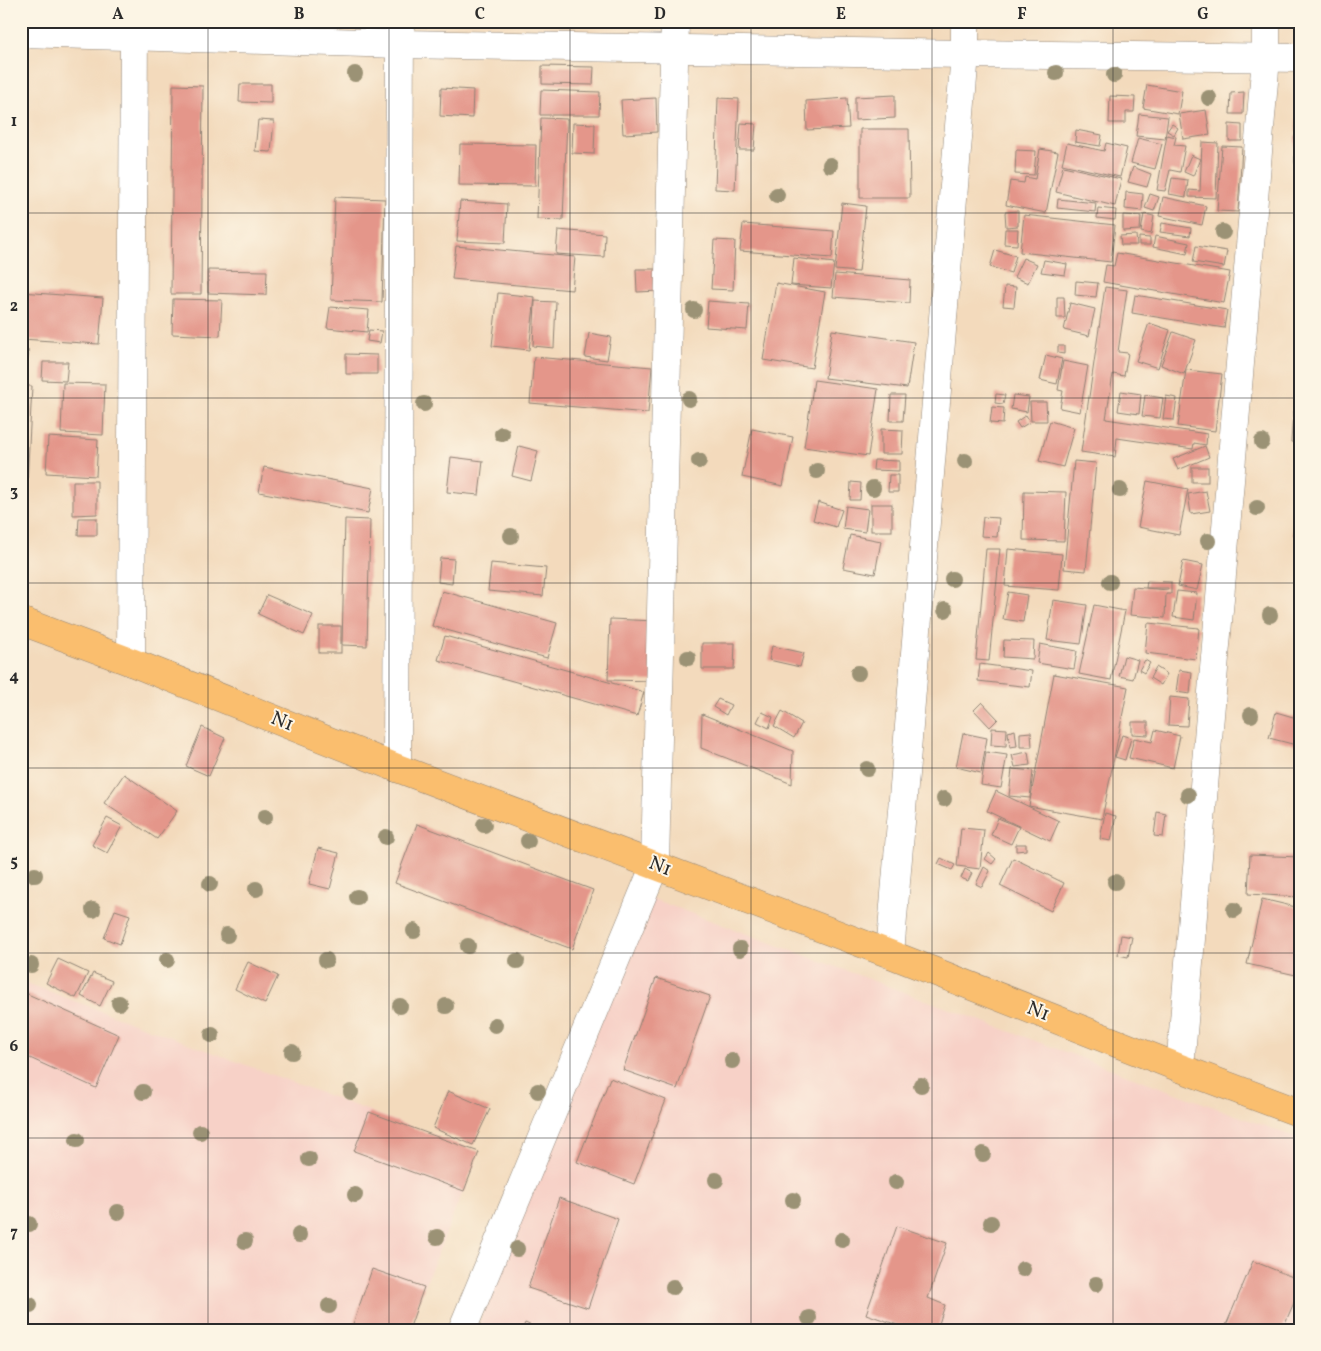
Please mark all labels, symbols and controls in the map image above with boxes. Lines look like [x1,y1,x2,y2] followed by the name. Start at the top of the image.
[112,4,124,26] text: A
[294,4,305,26] text: B
[475,4,485,26] text: C
[654,4,666,26] text: D
[836,4,846,26] text: E
[1017,4,1027,26] text: F
[1197,4,1209,26] text: G
[11,111,17,133] text: 1
[10,296,18,318] text: 2
[10,481,18,503] text: 3
[9,666,19,688] text: 4
[266,705,298,739] street label: N1
[644,850,676,884] street label: N1
[10,851,18,873] text: 5
[1022,995,1054,1029] street label: N1
[10,1036,19,1058] text: 6
[10,1222,18,1244] text: 7

